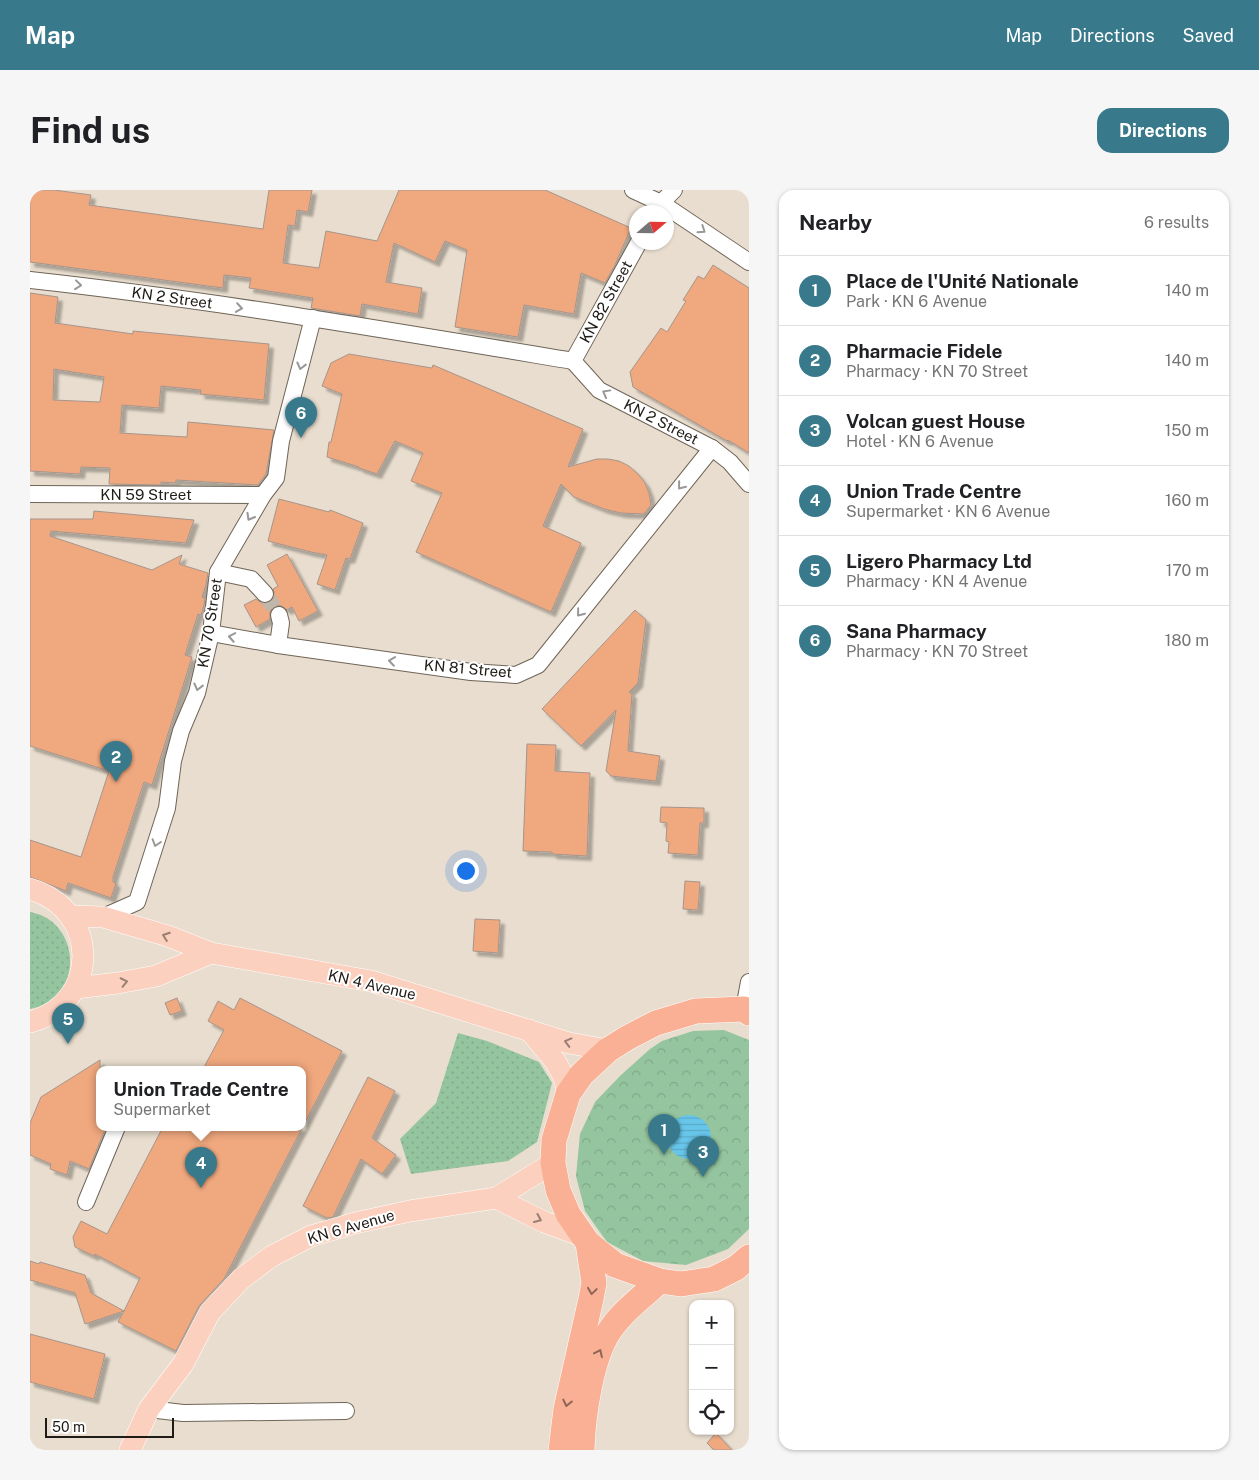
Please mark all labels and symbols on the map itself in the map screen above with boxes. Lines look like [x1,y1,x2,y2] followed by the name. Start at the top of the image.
[629,205,674,250] north arrow
[696,224,705,234] one-way arrow
[576,258,635,346] street label: KN 82 Street
[75,279,83,290] one-way arrow
[130,283,214,312] street label: KN 2 Street
[235,302,244,312] one-way arrow
[296,361,307,370] one-way arrow
[602,389,611,399] one-way arrow
[621,395,702,448] street label: KN 2 Street
[285,397,317,438] pin: 6
[678,481,687,490] one-way arrow
[100,486,192,503] street label: KN 59 Street
[246,512,256,521] one-way arrow
[194,577,225,669] street label: KN 70 Street
[577,607,585,616] one-way arrow
[227,632,236,642] one-way arrow
[388,656,396,667] one-way arrow
[423,656,513,681] street label: KN 81 Street
[193,682,204,691] one-way arrow
[100,741,132,782] pin: 2
[152,838,162,846] one-way arrow
[453,858,479,884] your location
[162,931,171,941] one-way arrow
[326,966,418,1003] street label: KN 4 Avenue
[119,977,128,988] one-way arrow
[52,1003,84,1044] pin: 5
[563,1037,572,1048] one-way arrow
[648,1114,680,1155] pin: 1
[687,1136,719,1177] pin: 3
[185,1147,217,1188] pin: 4
[305,1206,396,1247] street label: KN 6 Avenue
[533,1213,542,1224] one-way arrow
[588,1287,598,1295] one-way arrow
[593,1349,603,1358] one-way arrow
[562,1398,573,1407] one-way arrow
[45,1415,174,1438] scale bar

